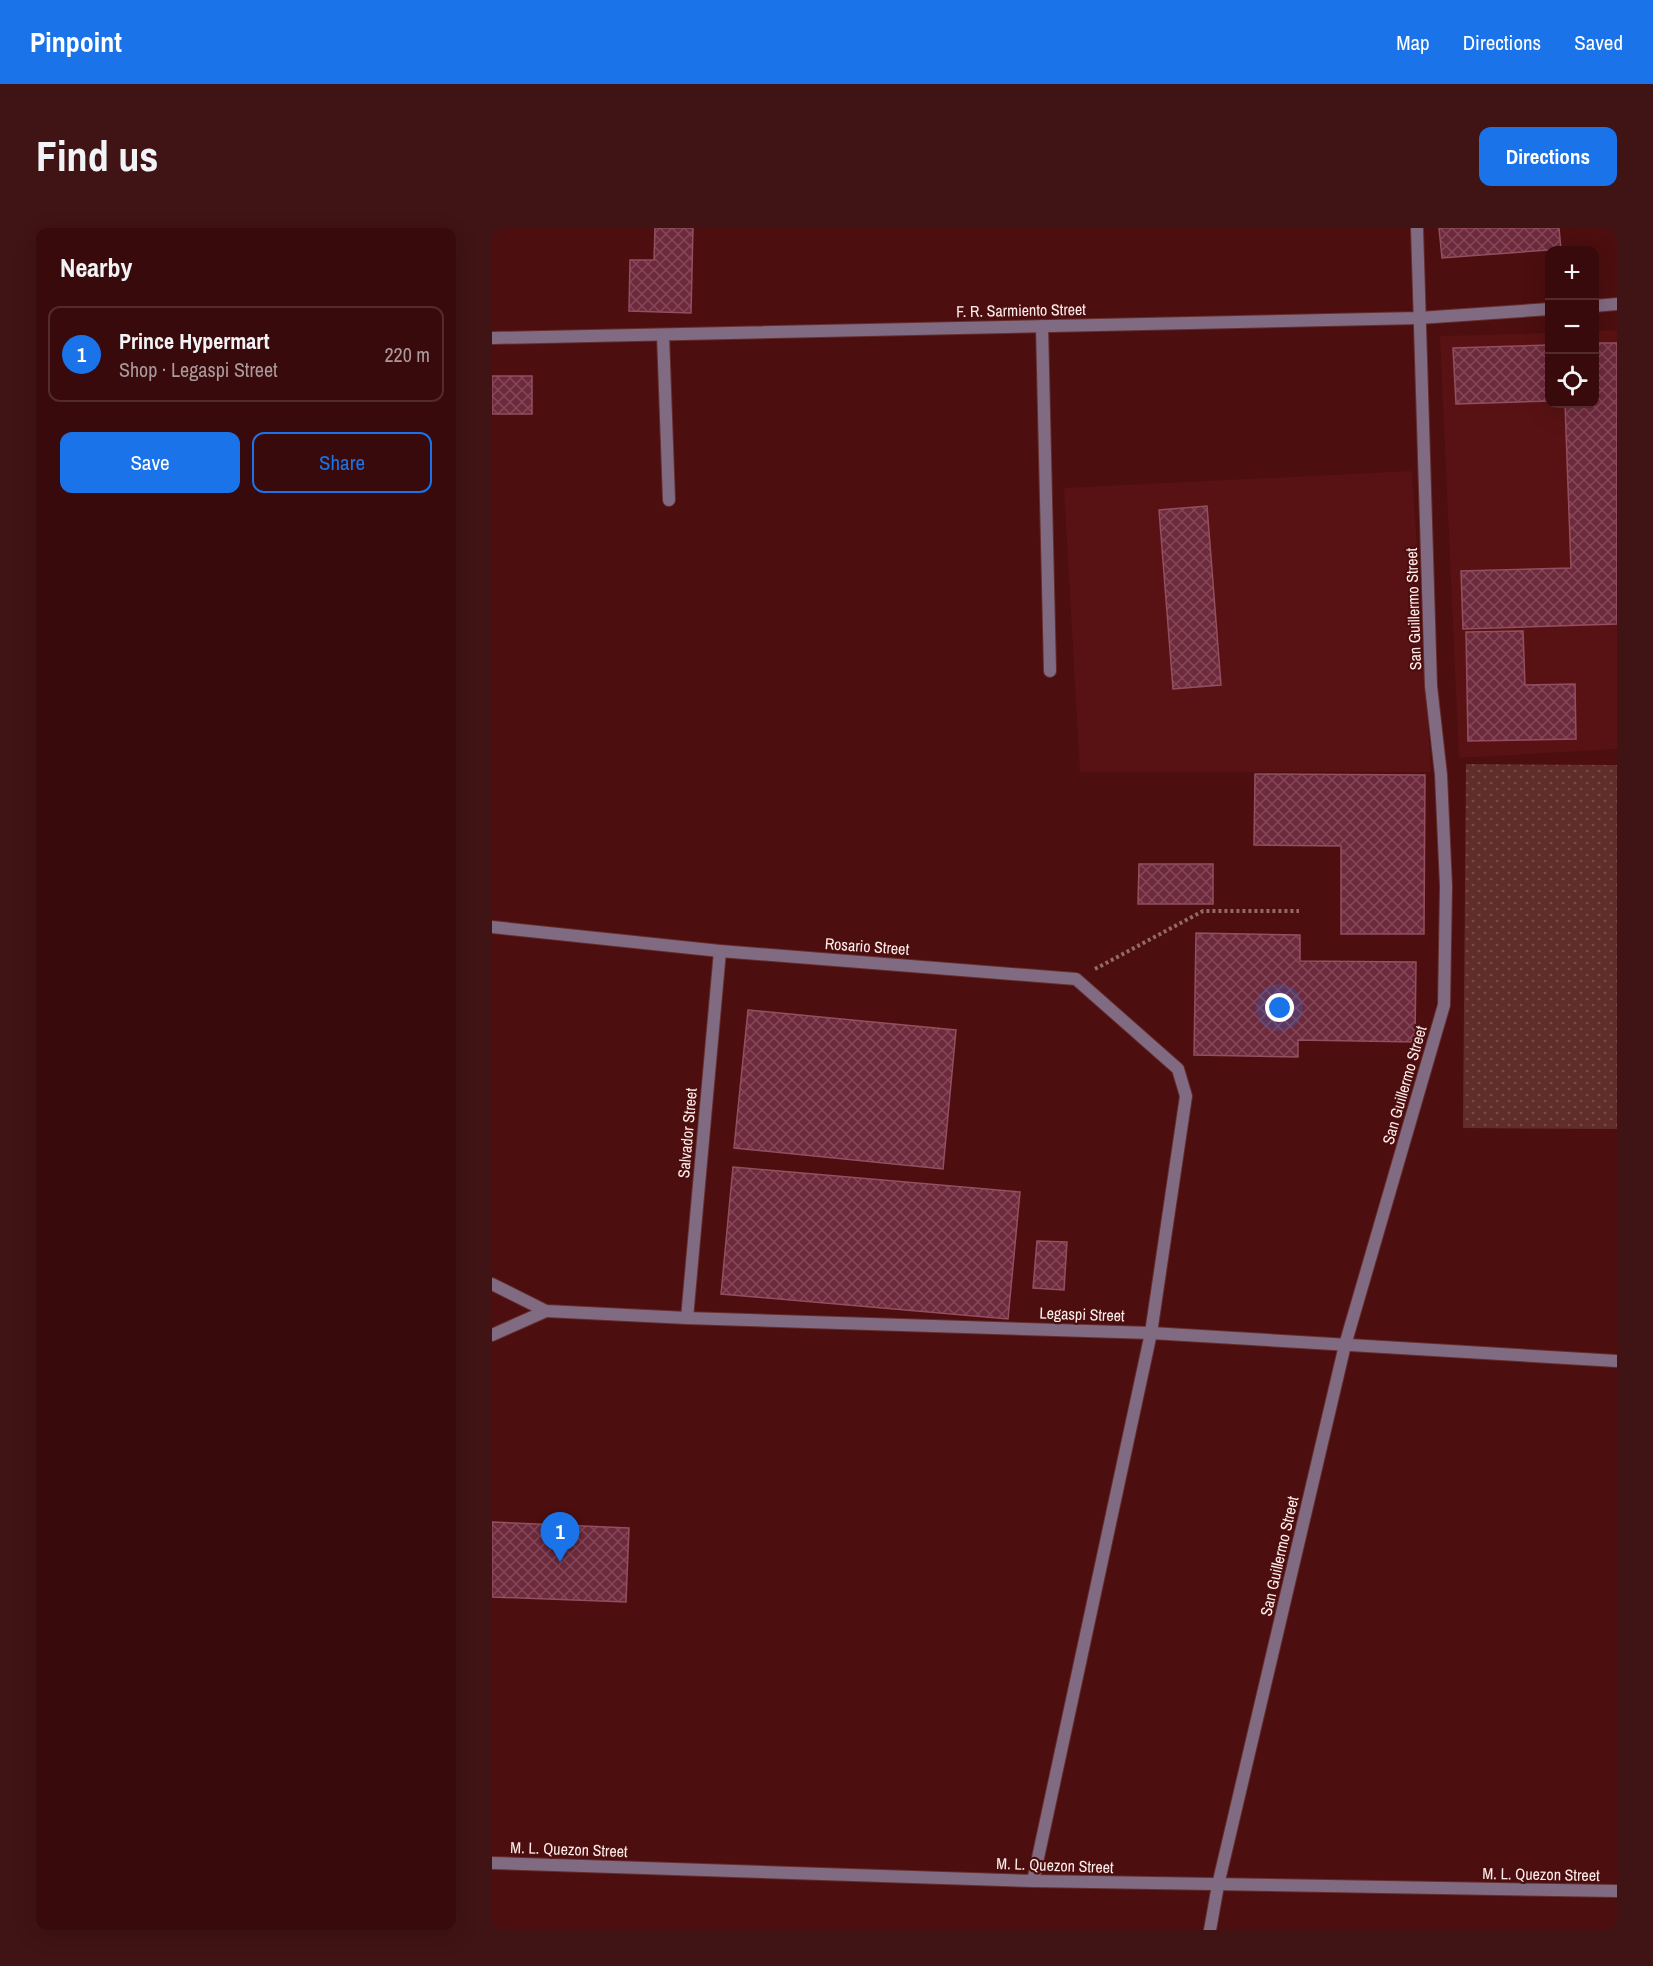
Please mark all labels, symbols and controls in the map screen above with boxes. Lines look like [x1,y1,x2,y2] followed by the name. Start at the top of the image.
[30,23,122,61] text: Pinpoint
[1396,28,1430,57] text: Map
[1463,28,1541,57] text: Directions
[1574,28,1623,57] text: Saved
[1479,127,1617,186] button: Directions
[36,128,158,184] text: Find us
[1545,246,1599,408] map controls
[1545,246,1599,300] button: +
[60,250,132,285] text: Nearby
[956,298,1086,322] street label: F. R. Sarmiento Street
[1545,300,1599,354] button: −
[119,326,269,356] text: Prince Hypermart
[77,341,86,368] text: 1
[384,341,430,368] text: 220 m
[1545,354,1599,408] button: locate
[119,356,278,383] text: Shop · Legaspi Street
[60,432,240,493] button: Save
[252,432,432,493] button: Share
[1400,547,1426,671] street label: San Guillermo Street
[824,932,910,960] street label: Rosario Street
[1265,993,1294,1022] your location
[1377,1023,1432,1147] street label: San Guillermo Street
[672,1087,702,1179] street label: Salvador Street
[1039,1302,1125,1326] street label: Legaspi Street
[1255,1493,1304,1618] street label: San Guillermo Street
[540,1512,580,1562] pin: 1
[510,1836,628,1862] street label: M. L. Quezon Street
[996,1852,1114,1878] street label: M. L. Quezon Street
[1482,1862,1600,1886] street label: M. L. Quezon Street

